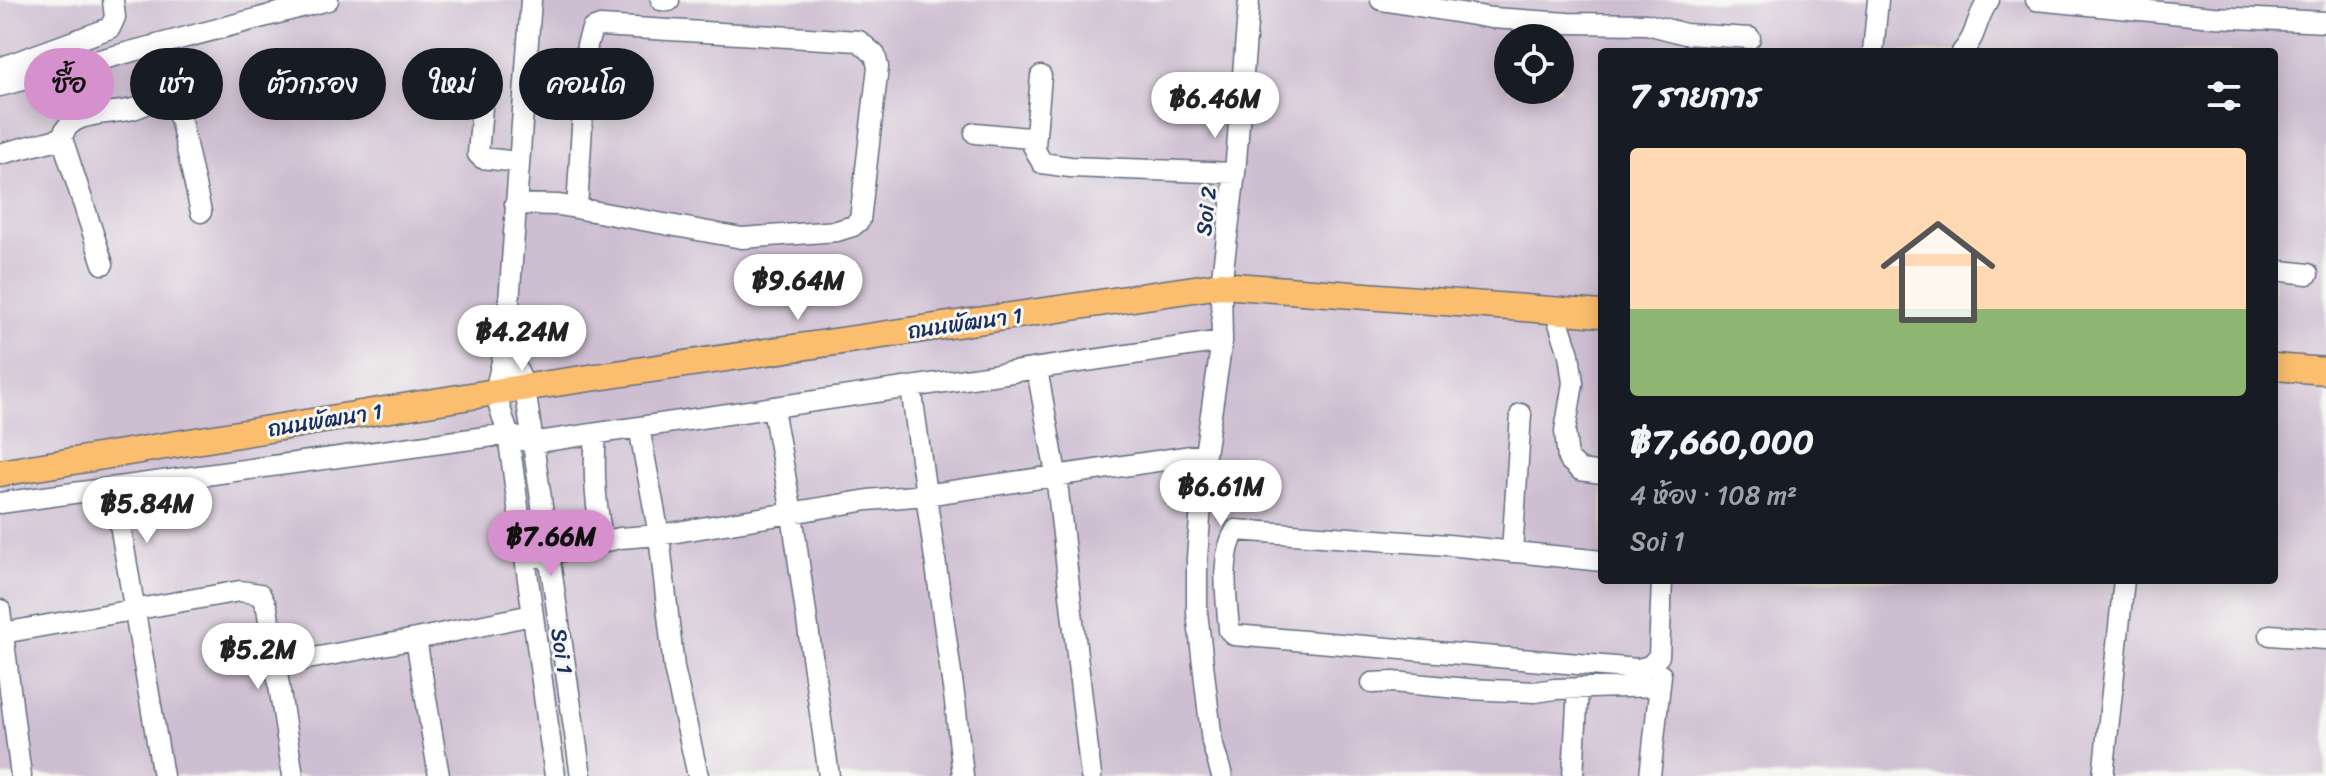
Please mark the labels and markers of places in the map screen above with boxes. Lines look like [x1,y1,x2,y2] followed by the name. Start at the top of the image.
[1150,72,1280,140] pin: ฿6.46M
[733,254,863,322] pin: ฿9.64M
[457,305,587,373] pin: ฿4.24M
[1156,460,1286,528] pin: ฿6.61M
[82,477,212,545] pin: ฿5.84M
[486,510,616,578] pin: ฿7.66M
[202,623,314,691] pin: ฿5.2M

